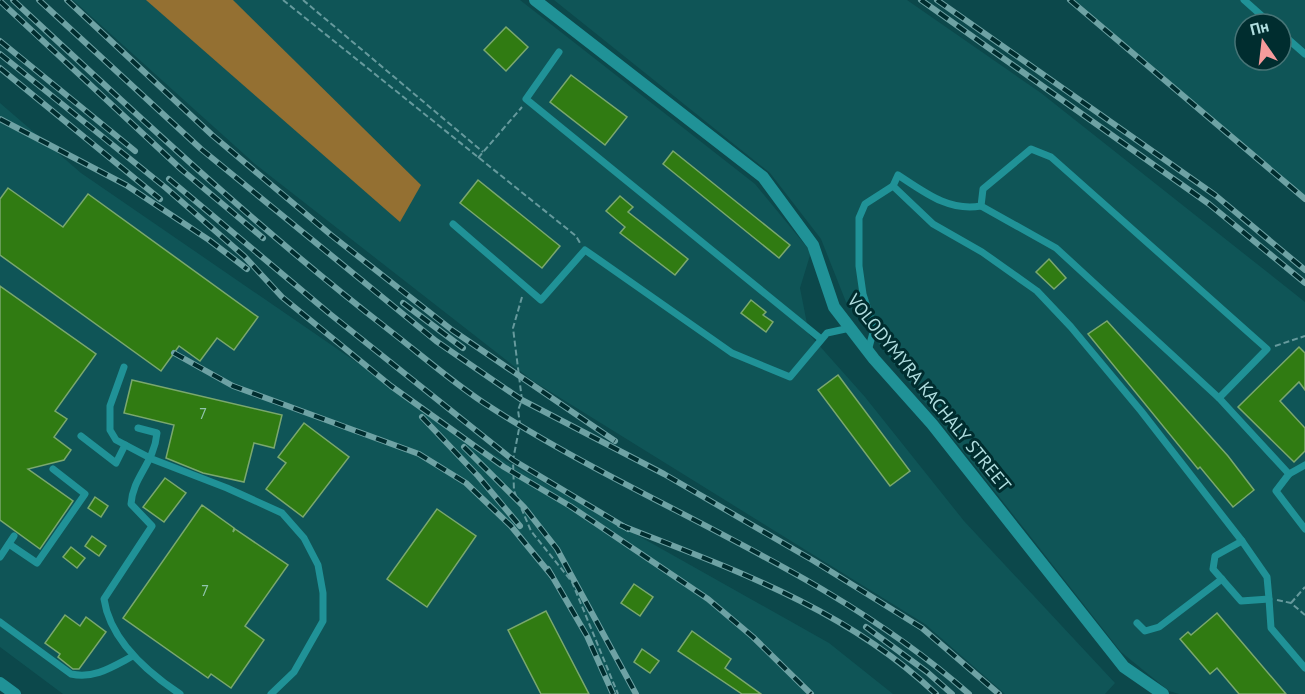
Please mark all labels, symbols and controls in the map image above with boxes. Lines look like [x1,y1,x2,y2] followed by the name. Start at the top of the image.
[1233,12,1293,72] north arrow
[1248,15,1271,39] text: Пн
[842,289,1016,496] street label: VOLODYMYRA KACHALY STREET
[199,404,207,423] house number: 7
[201,581,209,600] house number: 7

